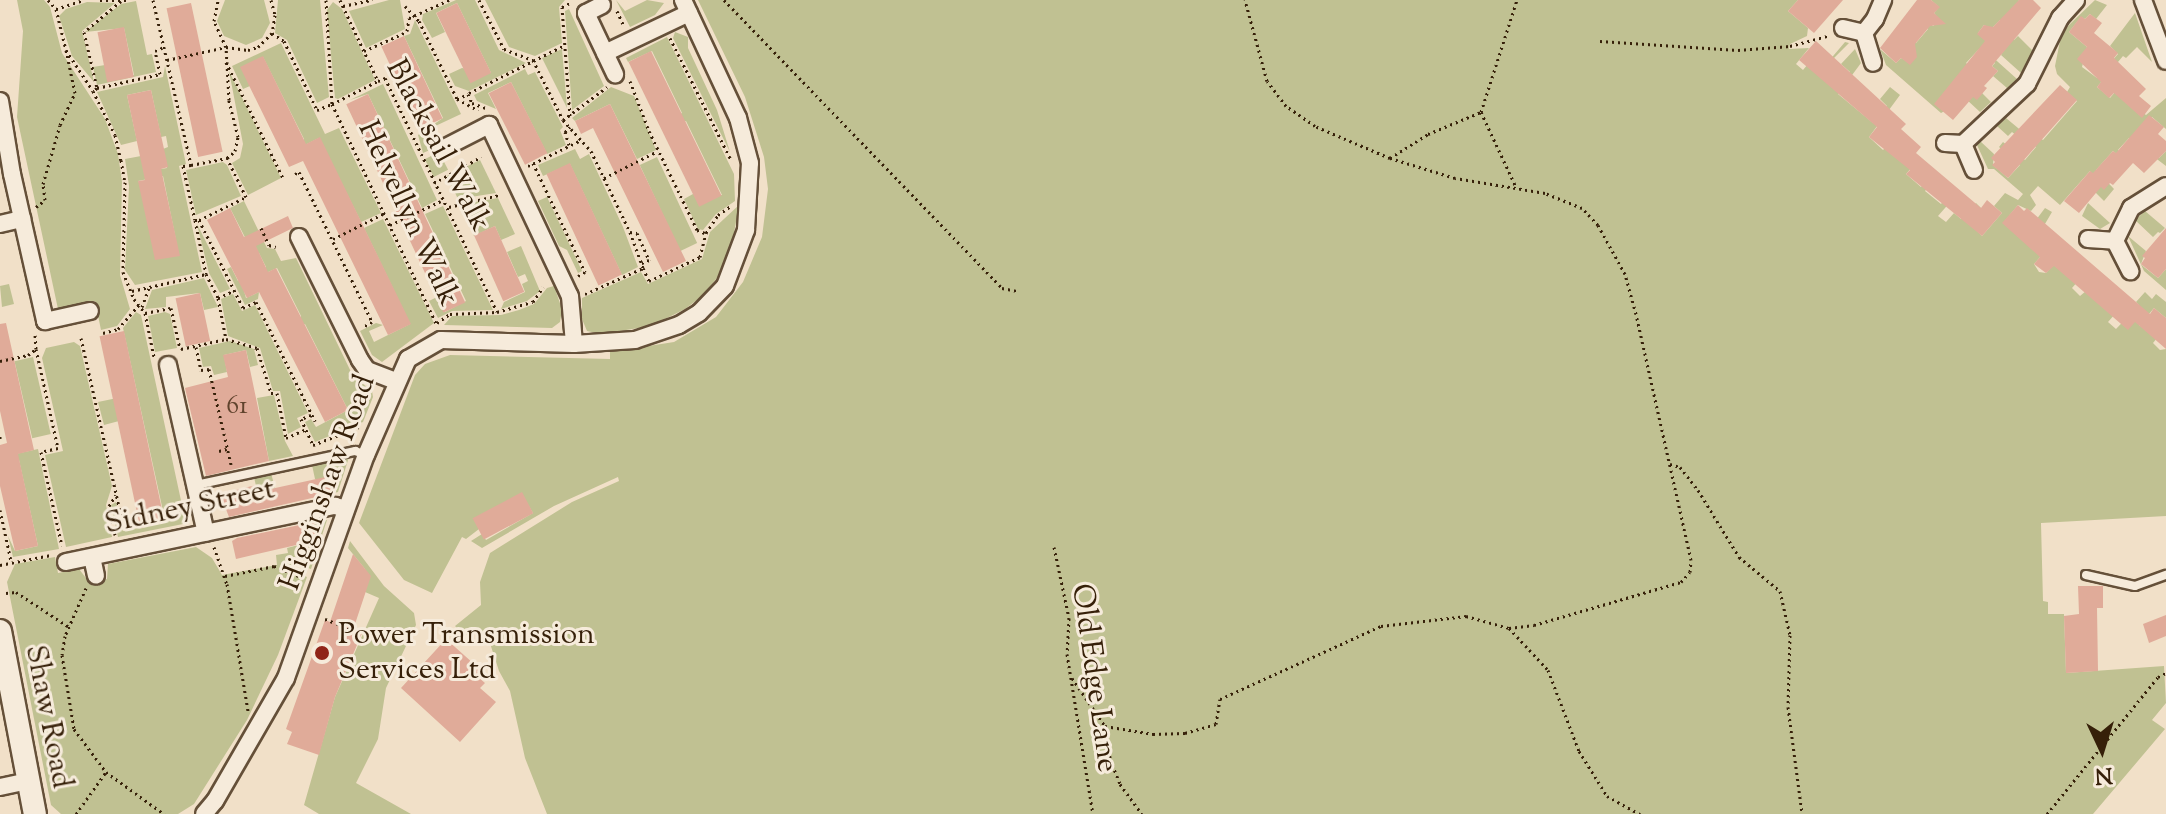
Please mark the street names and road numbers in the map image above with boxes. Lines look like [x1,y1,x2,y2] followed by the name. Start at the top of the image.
[377,54,497,238] street label: Blacksail Walk
[348,116,466,312] street label: Helvellyn Walk
[273,370,385,596] street label: Higginshaw Road
[102,472,278,544] street label: Sidney Street
[1062,581,1124,775] street label: Old Edge Lane
[15,642,79,792] street label: Shaw Road

